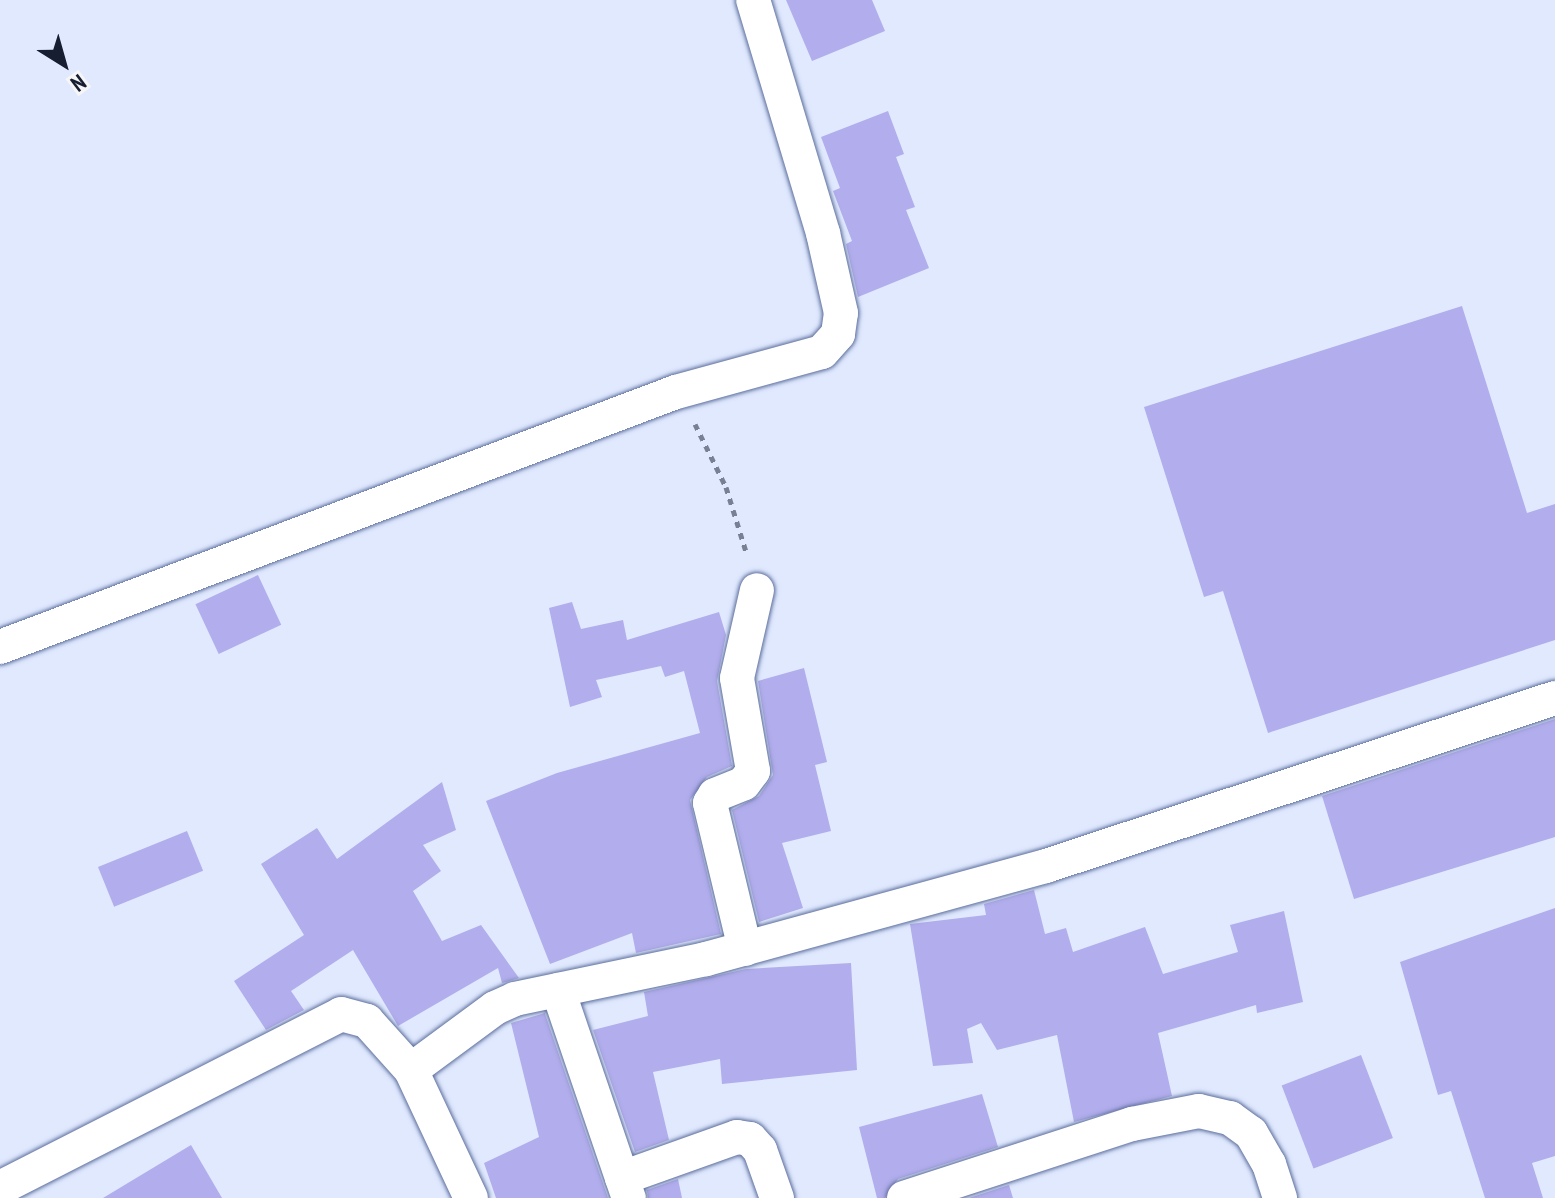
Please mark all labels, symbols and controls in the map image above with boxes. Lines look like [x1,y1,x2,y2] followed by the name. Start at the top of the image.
[24,24,104,104] north arrow
[65,68,92,98] text: N

